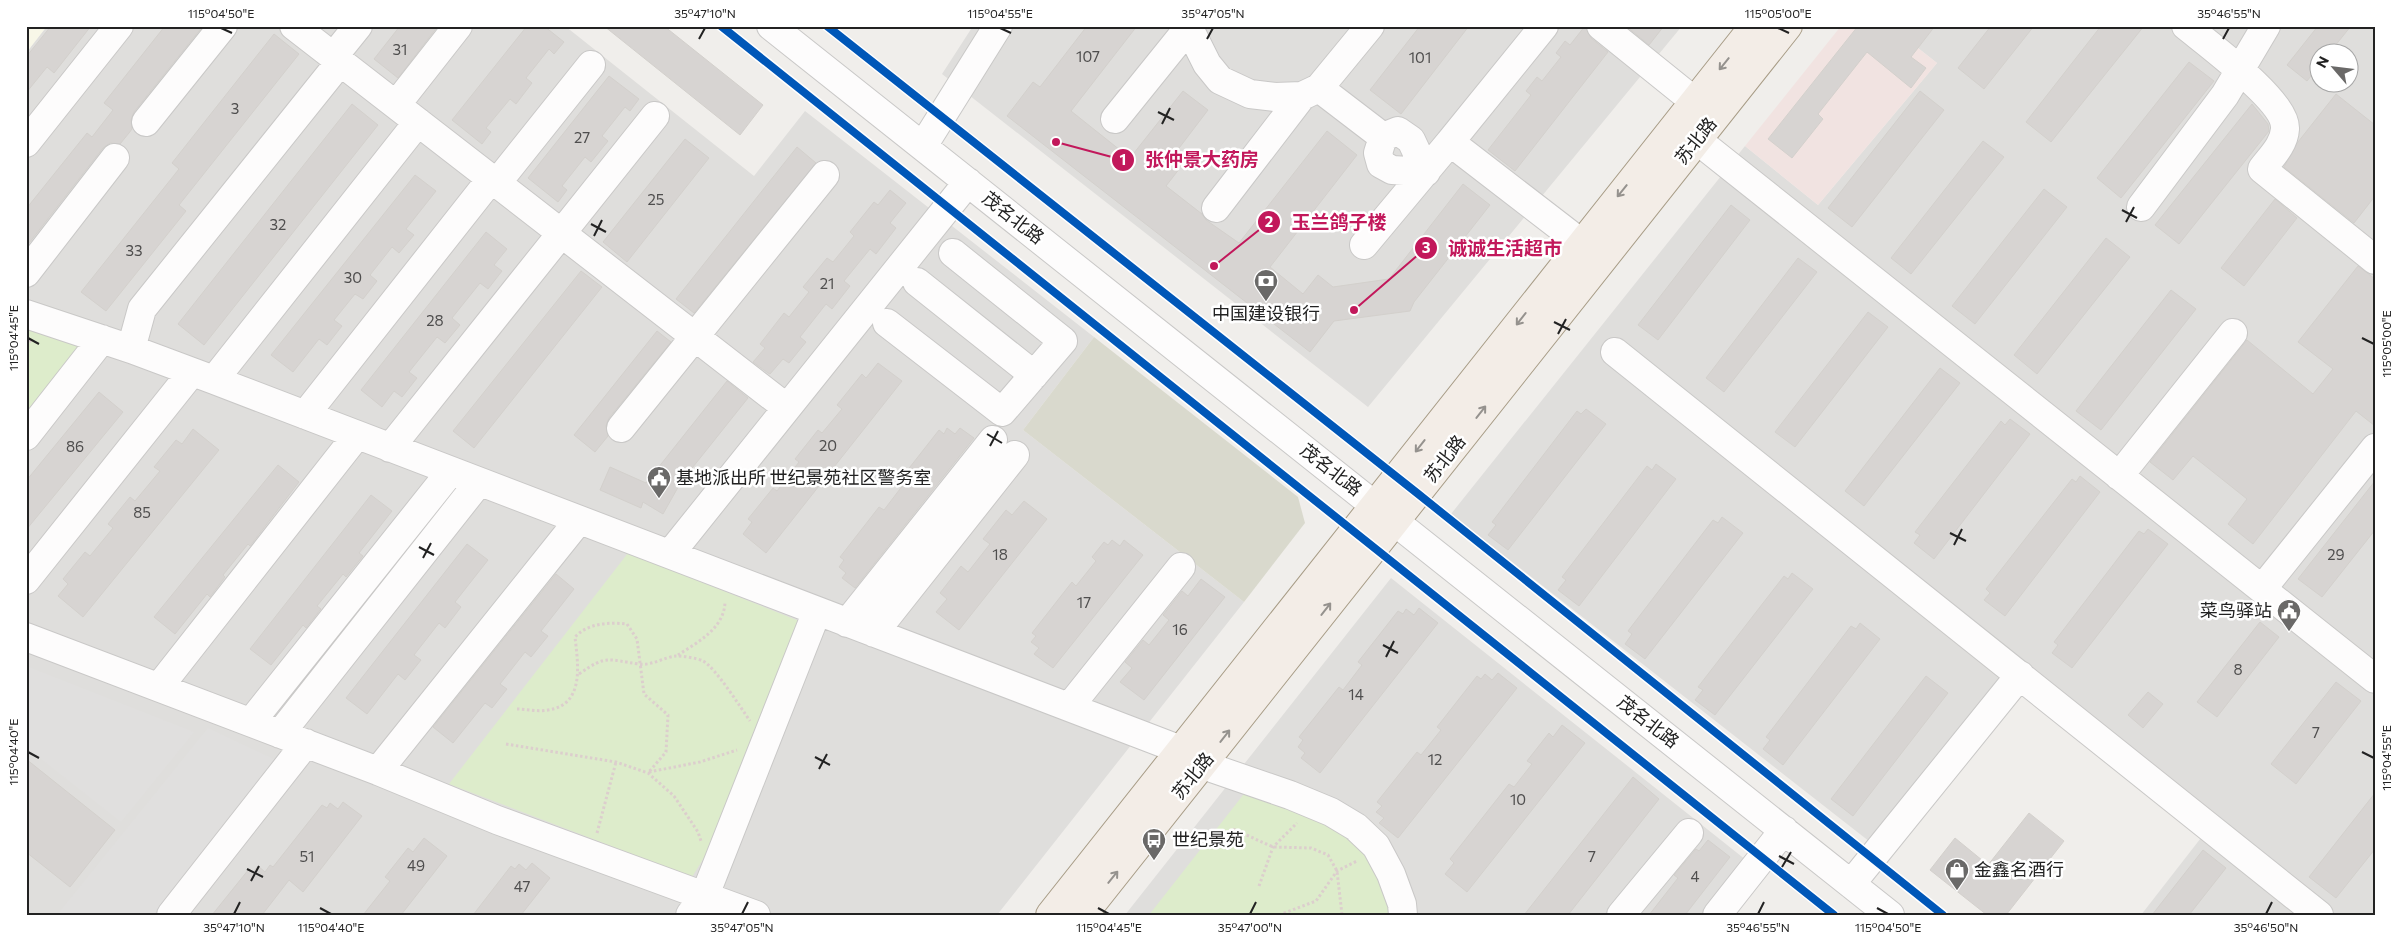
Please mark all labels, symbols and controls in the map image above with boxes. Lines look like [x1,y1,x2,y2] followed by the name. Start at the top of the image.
[188,6,254,20] text: 115°04'50"E
[674,6,736,20] text: 35°47'10"N
[967,6,1033,20] text: 115°04'55"E
[1181,6,1245,20] text: 35°47'05"N
[1744,6,1812,20] text: 115°05'00"E
[2197,6,2261,20] text: 35°46'55"N
[393,40,407,58] house number: 31
[2308,42,2358,92] north arrow
[1076,47,1100,65] house number: 107
[1409,48,1431,66] house number: 101
[2312,53,2332,70] text: N
[1718,58,1729,71] one-way arrow
[231,99,239,117] house number: 3
[1670,112,1721,168] street label: 苏北路
[574,128,590,146] house number: 27
[1110,143,1269,177] callout: 张仲景大药房
[1145,147,1259,170] text: 张仲景大药房
[1120,150,1126,168] text: 1
[1617,185,1628,198] one-way arrow
[978,186,1049,248] street label: 茂名北路
[648,190,664,208] house number: 25
[1256,205,1396,239] callout: 玉兰鸽子楼
[1291,210,1387,233] text: 玉兰鸽子楼
[1265,212,1273,230] text: 2
[270,215,286,233] house number: 32
[1413,231,1572,265] callout: 诚诚生活超市
[1448,236,1562,259] text: 诚诚生活超市
[1422,238,1431,256] text: 3
[125,241,143,259] house number: 33
[344,268,362,286] house number: 30
[1253,268,1279,302] bank icon: 中国建设银行
[820,274,834,292] house number: 21
[1212,302,1320,324] place label: 中国建设银行
[6,305,20,371] text: 115°04'45"E
[2379,310,2393,378] text: 115°05'00"E
[426,311,444,329] house number: 28
[1516,312,1527,325] one-way arrow
[1476,406,1487,419] one-way arrow
[1419,430,1470,486] street label: 苏北路
[819,436,837,454] house number: 20
[66,437,84,455] house number: 86
[1296,438,1367,500] street label: 茂名北路
[1415,439,1426,452] one-way arrow
[646,465,672,499] public building icon: 基地派出所 世纪景苑社区警务室
[676,466,931,488] place label: 基地派出所 世纪景苑社区警务室
[133,503,151,521] house number: 85
[992,545,1008,563] house number: 18
[2327,545,2345,563] house number: 29
[1077,593,1091,611] house number: 17
[2276,598,2302,632] public building icon: 菜鸟驿站
[2200,599,2272,621] place label: 菜鸟驿站
[1321,602,1332,615] one-way arrow
[1172,620,1188,638] house number: 16
[2233,660,2243,678] house number: 8
[1348,685,1364,703] house number: 14
[1613,690,1684,752] street label: 茂名北路
[6,719,20,785] text: 115°04'40"E
[2312,723,2320,741] house number: 7
[2379,725,2393,791] text: 115°04'55"E
[1220,730,1231,743] one-way arrow
[1167,747,1218,803] street label: 苏北路
[1428,750,1442,768] house number: 12
[1510,790,1526,808] house number: 10
[1141,827,1167,861] bus stop icon: 世纪景苑
[1172,828,1244,850] place label: 世纪景苑
[299,847,315,865] house number: 51
[1588,847,1596,865] house number: 7
[407,856,425,874] house number: 49
[1944,857,1970,891] shop icon: 金鑫名酒行
[1974,858,2064,880] place label: 金鑫名酒行
[1691,867,1700,885] house number: 4
[1108,871,1119,884] one-way arrow
[514,877,530,895] house number: 47
[203,920,265,934] text: 35°47'10"N
[298,920,364,934] text: 115°04'40"E
[710,920,774,934] text: 35°47'05"N
[1076,920,1142,934] text: 115°04'45"E
[1218,920,1282,934] text: 35°47'00"N
[1726,920,1790,934] text: 35°46'55"N
[1855,920,1921,934] text: 115°04'50"E
[2234,920,2298,934] text: 35°46'50"N

